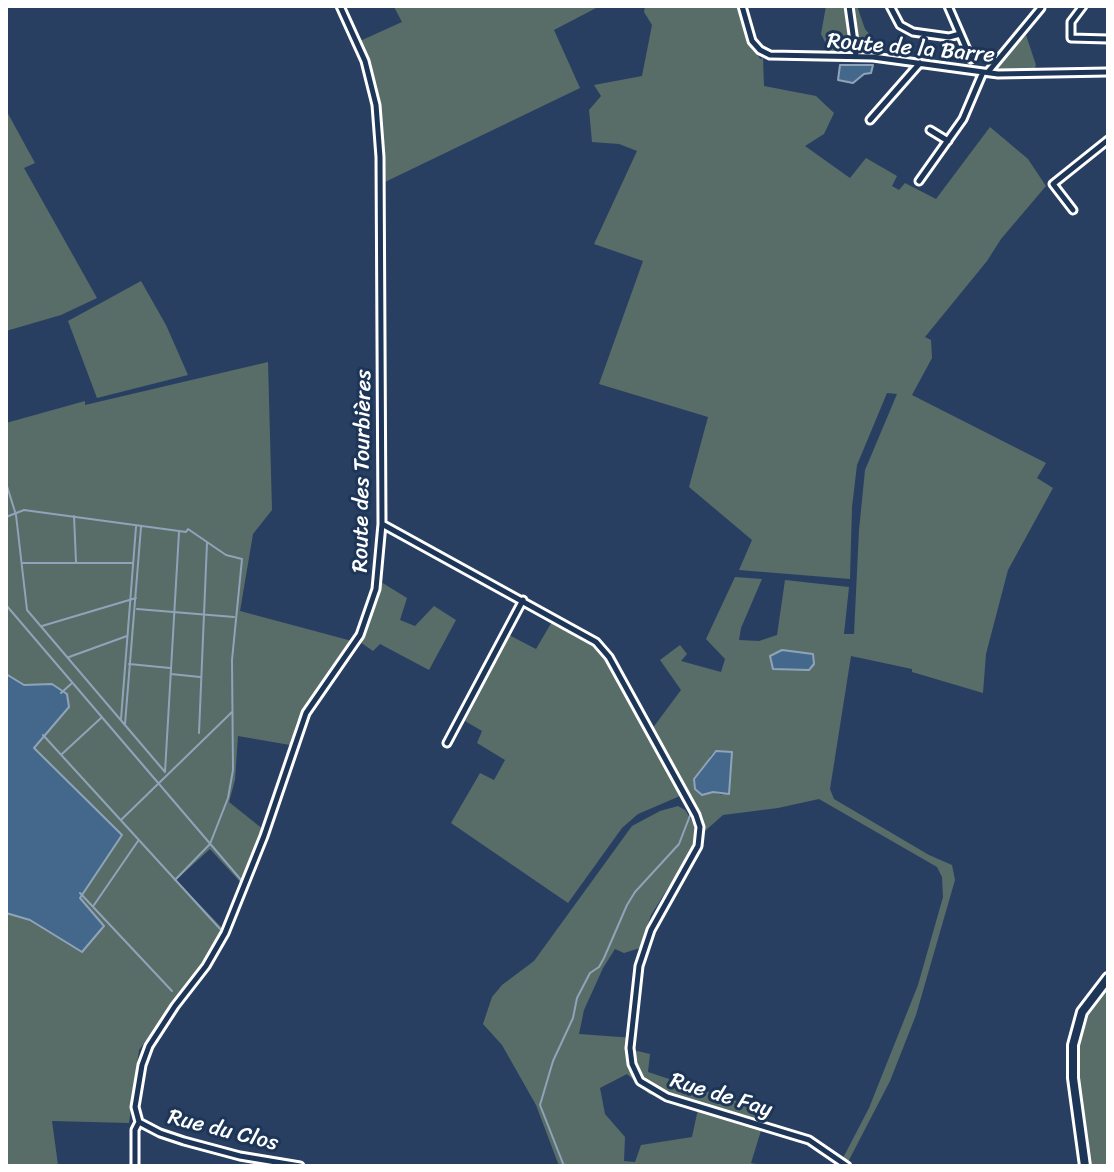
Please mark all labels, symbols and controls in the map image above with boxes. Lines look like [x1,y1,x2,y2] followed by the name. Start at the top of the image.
[826,29,996,69] street label: Route de la Barre
[348,369,378,573] street label: Route des Tourbières
[667,1068,775,1124] street label: Rue de Fay
[165,1105,281,1157] street label: Rue du Clos

